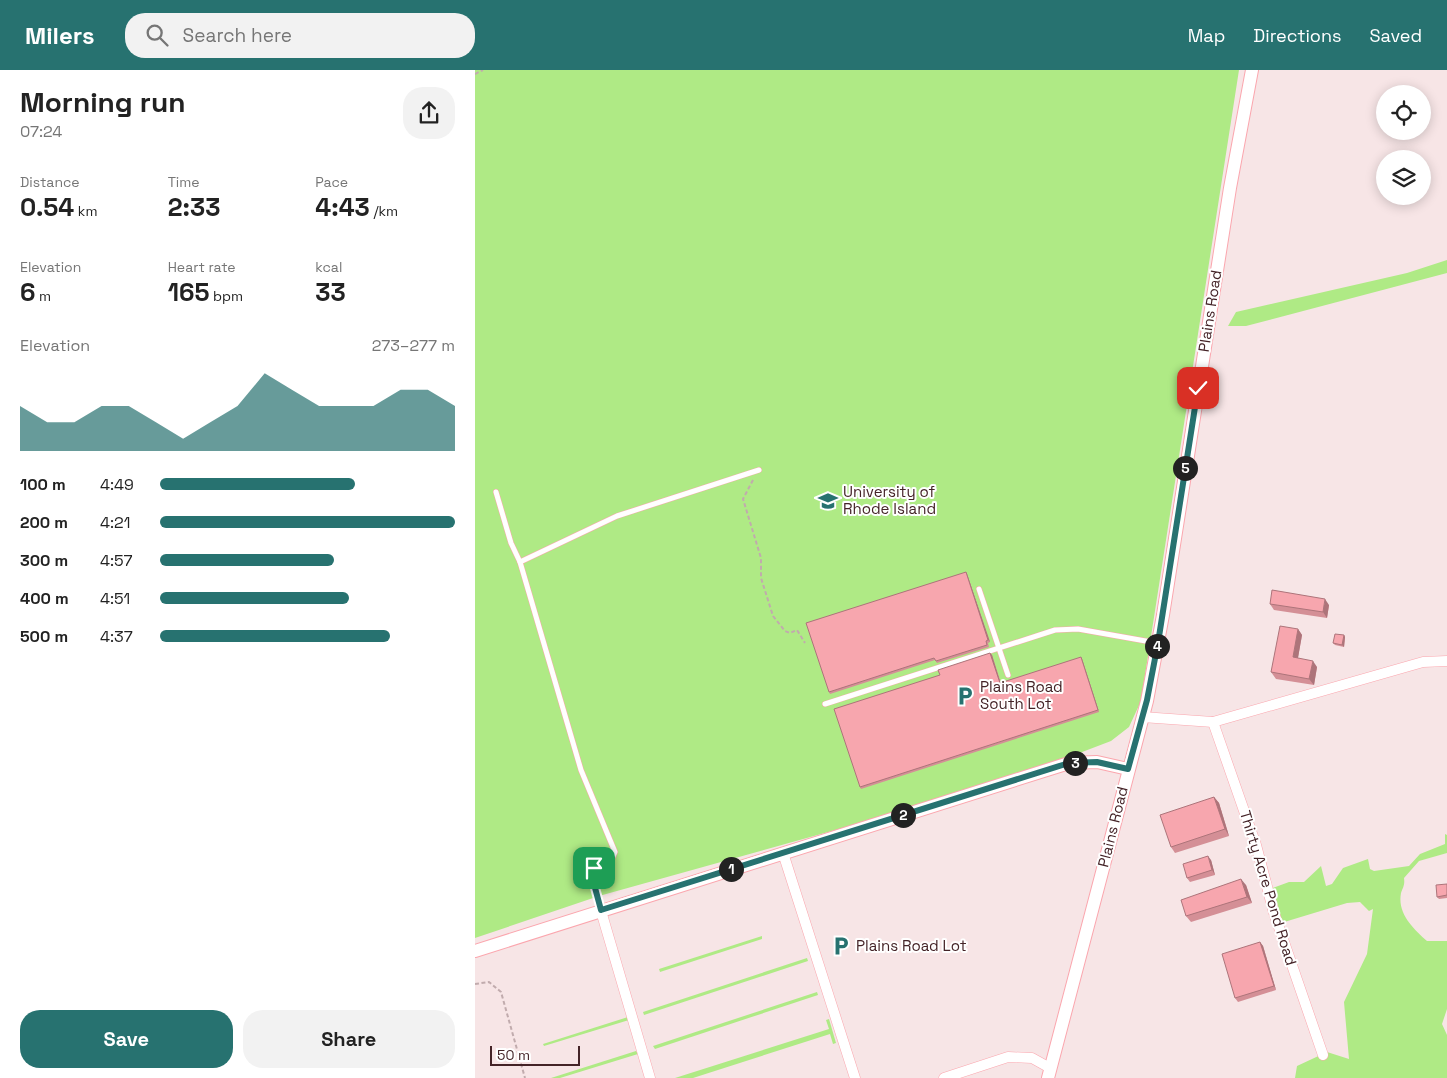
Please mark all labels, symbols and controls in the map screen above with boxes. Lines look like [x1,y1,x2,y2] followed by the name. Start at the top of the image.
[125,13,475,58] search box
[25,20,95,51] text: Milers
[143,21,171,49] icon: search
[183,23,292,48] text: Search here
[1188,24,1225,47] text: Map
[1253,24,1342,47] text: Directions
[1370,24,1422,47] text: Saved
[20,84,185,120] text: Morning run
[1376,85,1431,205] map controls
[1376,85,1431,140] button: locate
[403,87,455,139] button: share
[20,121,62,142] text: 07:24
[1376,150,1431,205] button: layers
[20,173,80,191] text: Distance
[168,173,200,191] text: Time
[315,173,348,191] text: Pace
[20,191,74,223] text: 0.54
[168,191,220,223] text: 2:33
[315,191,370,223] text: 4:43
[74,202,97,220] text: km
[370,202,398,220] text: /km
[20,258,81,276] text: Elevation
[168,258,236,276] text: Heart rate
[315,258,342,276] text: kcal
[1194,269,1225,353] street label: Plains Road
[20,276,35,308] text: 6
[168,276,209,308] text: 165
[315,276,346,308] text: 33
[35,287,51,305] text: m
[209,287,243,305] text: bpm
[20,335,90,356] text: Elevation
[372,335,455,356] text: 273–277 m
[1177,367,1219,409] pin
[1184,374,1212,402] icon: check
[1173,456,1197,480] pin: 5
[1181,459,1190,477] text: 5
[20,474,66,495] text: 100 m
[100,474,134,495] text: 4:49
[843,482,936,518] place label: University of Rhode Island
[817,490,839,512] school or university icon: University of Rhode Island
[20,512,68,533] text: 200 m
[100,512,130,533] text: 4:21
[20,550,68,571] text: 300 m
[100,550,132,571] text: 4:57
[20,588,69,609] text: 400 m
[100,588,130,609] text: 4:51
[20,626,68,647] text: 500 m
[100,626,133,647] text: 4:37
[1145,634,1169,658] pin: 4
[1153,637,1162,655] text: 4
[980,677,1063,713] place label: Plains Road South Lot
[954,685,976,707] parking icon: Plains Road South Lot
[1063,750,1087,776] pin: 3
[1071,754,1080,772] text: 3
[1093,784,1132,869] street label: Plains Road
[891,802,915,828] pin: 2
[899,806,908,824] text: 2
[1236,808,1301,968] street label: Thirty Acre Pond Road
[573,847,615,889] pin
[580,854,608,882] icon: arrive
[719,856,743,882] pin: 1
[728,860,735,878] text: 1
[830,935,852,957] parking icon: Plains Road Lot
[856,936,967,955] place label: Plains Road Lot
[20,1010,233,1068] button: Save
[243,1010,455,1068] button: Share
[490,1043,580,1066] scale bar
[497,1046,530,1064] text: 50 m

